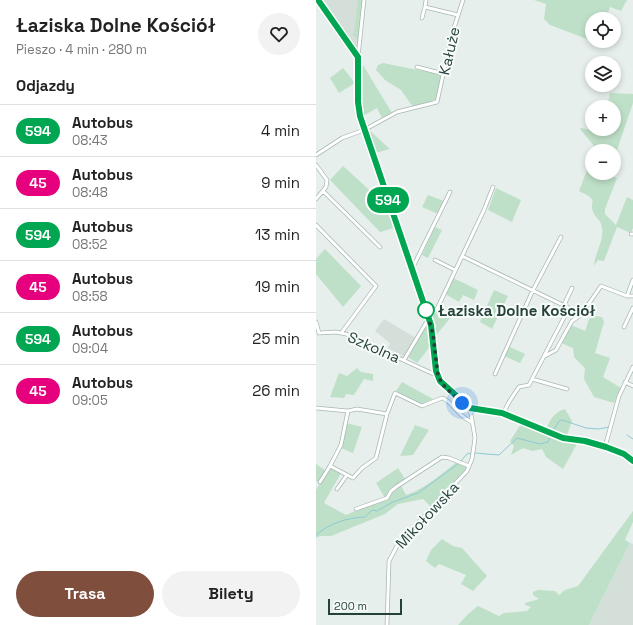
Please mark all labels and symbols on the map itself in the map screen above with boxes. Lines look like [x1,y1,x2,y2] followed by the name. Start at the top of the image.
[434,25,464,77] street label: Kałuże
[365,187,411,213] line badge: 594
[417,301,435,319] marker: Łaziska Dolne Kościół
[438,301,596,320] place label: Łaziska Dolne Kościół
[345,327,404,367] street label: Szkolna
[452,393,472,413] your location
[391,477,463,552] street label: Mikołowska
[328,597,402,616] scale bar

